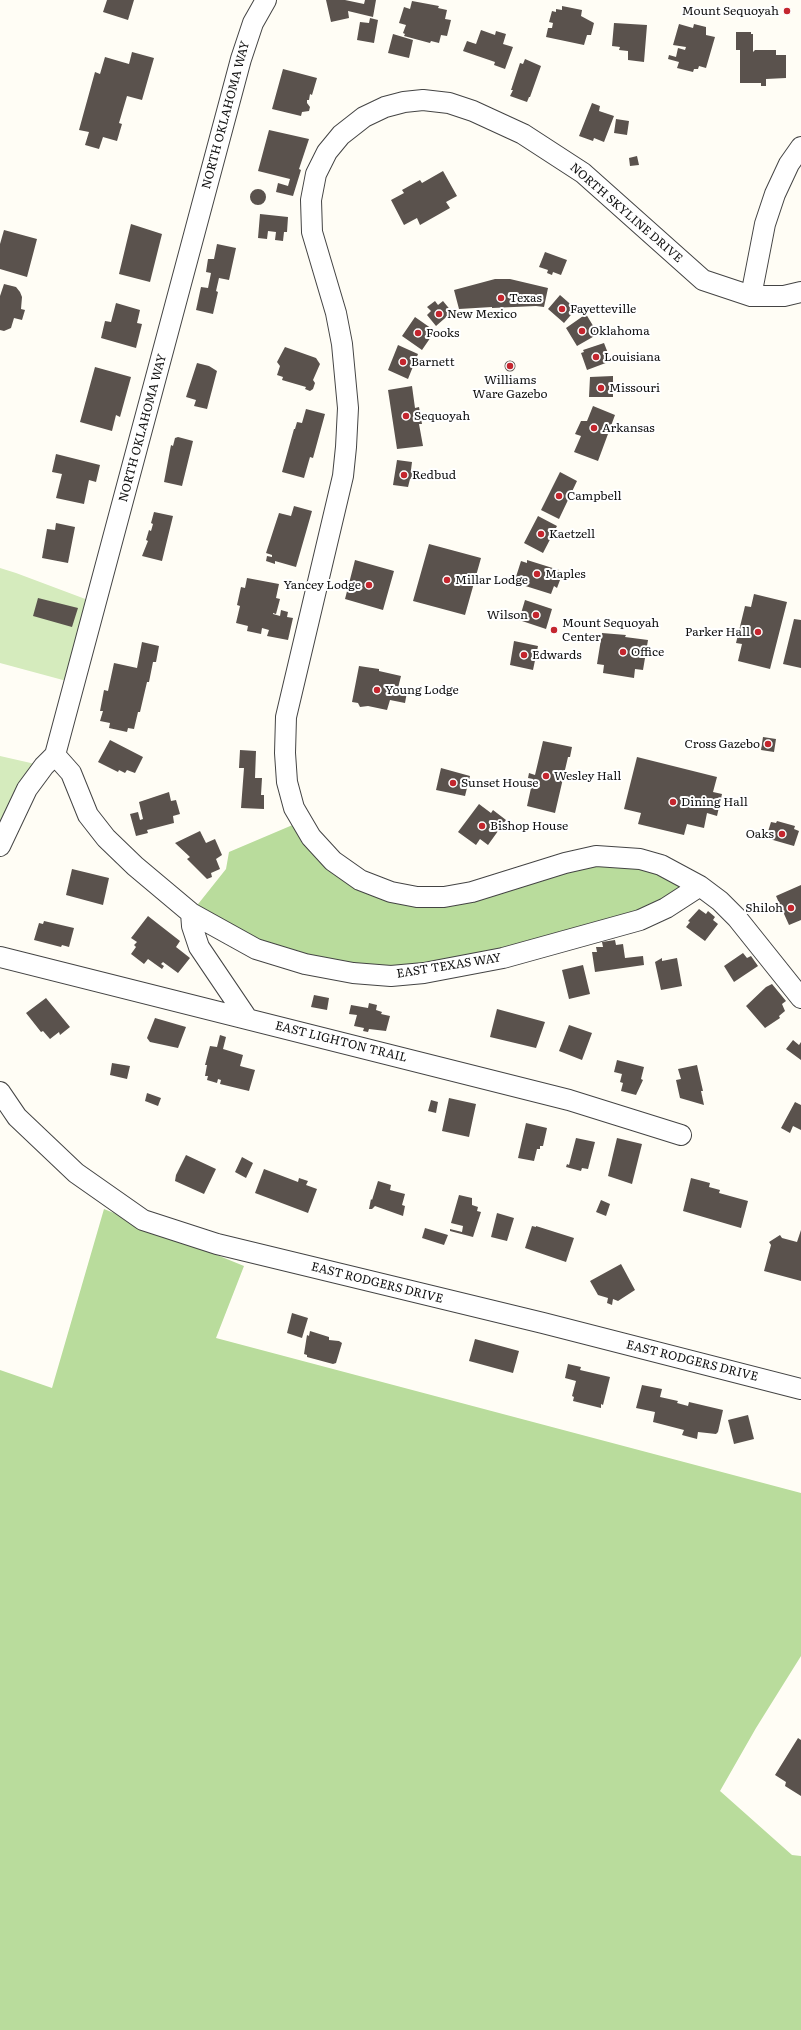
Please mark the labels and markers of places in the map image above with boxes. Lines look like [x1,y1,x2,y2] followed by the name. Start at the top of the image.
[682,4,779,18] place label: Mount Sequoyah
[782,6,792,16] marker: Mount Sequoyah
[509,291,542,305] place label: Texas
[496,293,506,303] marker: Texas
[570,302,636,316] place label: Fayetteville
[557,304,567,314] marker: Fayetteville
[447,307,517,321] place label: New Mexico
[434,309,444,319] marker: New Mexico
[590,324,650,338] place label: Oklahoma
[426,326,460,340] place label: Fooks
[577,326,587,336] marker: Oklahoma
[413,328,423,338] marker: Fooks
[604,350,660,364] place label: Louisiana
[591,352,601,362] marker: Louisiana
[411,355,455,369] place label: Barnett
[398,357,408,367] marker: Barnett
[505,361,515,371] marker: Williams Ware Gazebo
[473,373,547,401] place label: Williams Ware Gazebo
[609,381,660,395] place label: Missouri
[596,383,606,393] marker: Missouri
[414,409,470,423] place label: Sequoyah
[401,411,411,421] marker: Sequoyah
[602,421,655,435] place label: Arkansas
[589,423,599,433] marker: Arkansas
[412,468,456,482] place label: Redbud
[399,470,409,480] marker: Redbud
[567,489,622,503] place label: Campbell
[554,491,564,501] marker: Campbell
[549,527,595,541] place label: Kaetzell
[536,529,546,539] marker: Kaetzell
[545,567,586,581] place label: Maples
[532,569,542,579] marker: Maples
[455,573,528,587] place label: Millar Lodge
[442,575,452,585] marker: Millar Lodge
[283,578,361,592] place label: Yancey Lodge
[364,580,374,590] marker: Yancey Lodge
[487,608,528,622] place label: Wilson
[531,610,541,620] marker: Wilson
[562,616,659,644] place label: Mount Sequoyah Center
[549,625,559,635] marker: Mount Sequoyah Center
[685,625,750,639] place label: Parker Hall
[753,627,763,637] marker: Parker Hall
[631,645,664,659] place label: Office
[618,647,628,657] marker: Office
[532,648,582,662] place label: Edwards
[519,650,529,660] marker: Edwards
[385,683,459,697] place label: Young Lodge
[372,685,382,695] marker: Young Lodge
[684,737,760,751] place label: Cross Gazebo
[763,739,773,749] marker: Cross Gazebo
[554,769,621,783] place label: Wesley Hall
[541,771,551,781] marker: Wesley Hall
[461,776,538,790] place label: Sunset House
[448,778,458,788] marker: Sunset House
[681,795,748,809] place label: Dining Hall
[668,797,678,807] marker: Dining Hall
[490,819,568,833] place label: Bishop House
[477,821,487,831] marker: Bishop House
[746,827,774,841] place label: Oaks
[777,829,787,839] marker: Oaks
[745,901,783,915] place label: Shiloh
[786,903,796,913] marker: Shiloh

